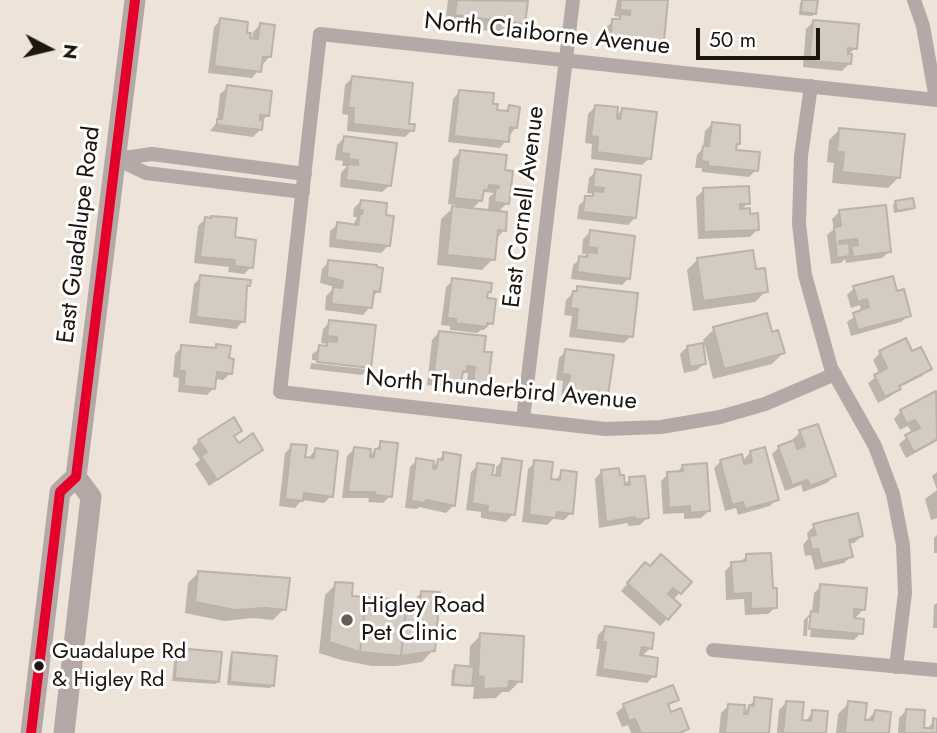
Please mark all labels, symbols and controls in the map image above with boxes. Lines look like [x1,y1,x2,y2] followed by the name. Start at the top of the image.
[423,8,671,62] street label: North Claiborne Avenue
[14,14,84,84] north arrow
[699,14,823,58] scale bar
[709,25,756,55] text: 50 m
[56,42,85,61] text: N
[498,104,552,310] street label: East Cornell Avenue
[52,125,108,345] street label: East Guadalupe Road
[364,365,638,417] street label: North Thunderbird Avenue
[361,592,485,648] place label: Higley Road Pet Clinic
[339,612,355,628] marker: Higley Road Pet Clinic
[52,640,186,692] place label: Guadalupe Rd & Higley Rd
[32,659,46,673] marker: Guadalupe Rd & Higley Rd

